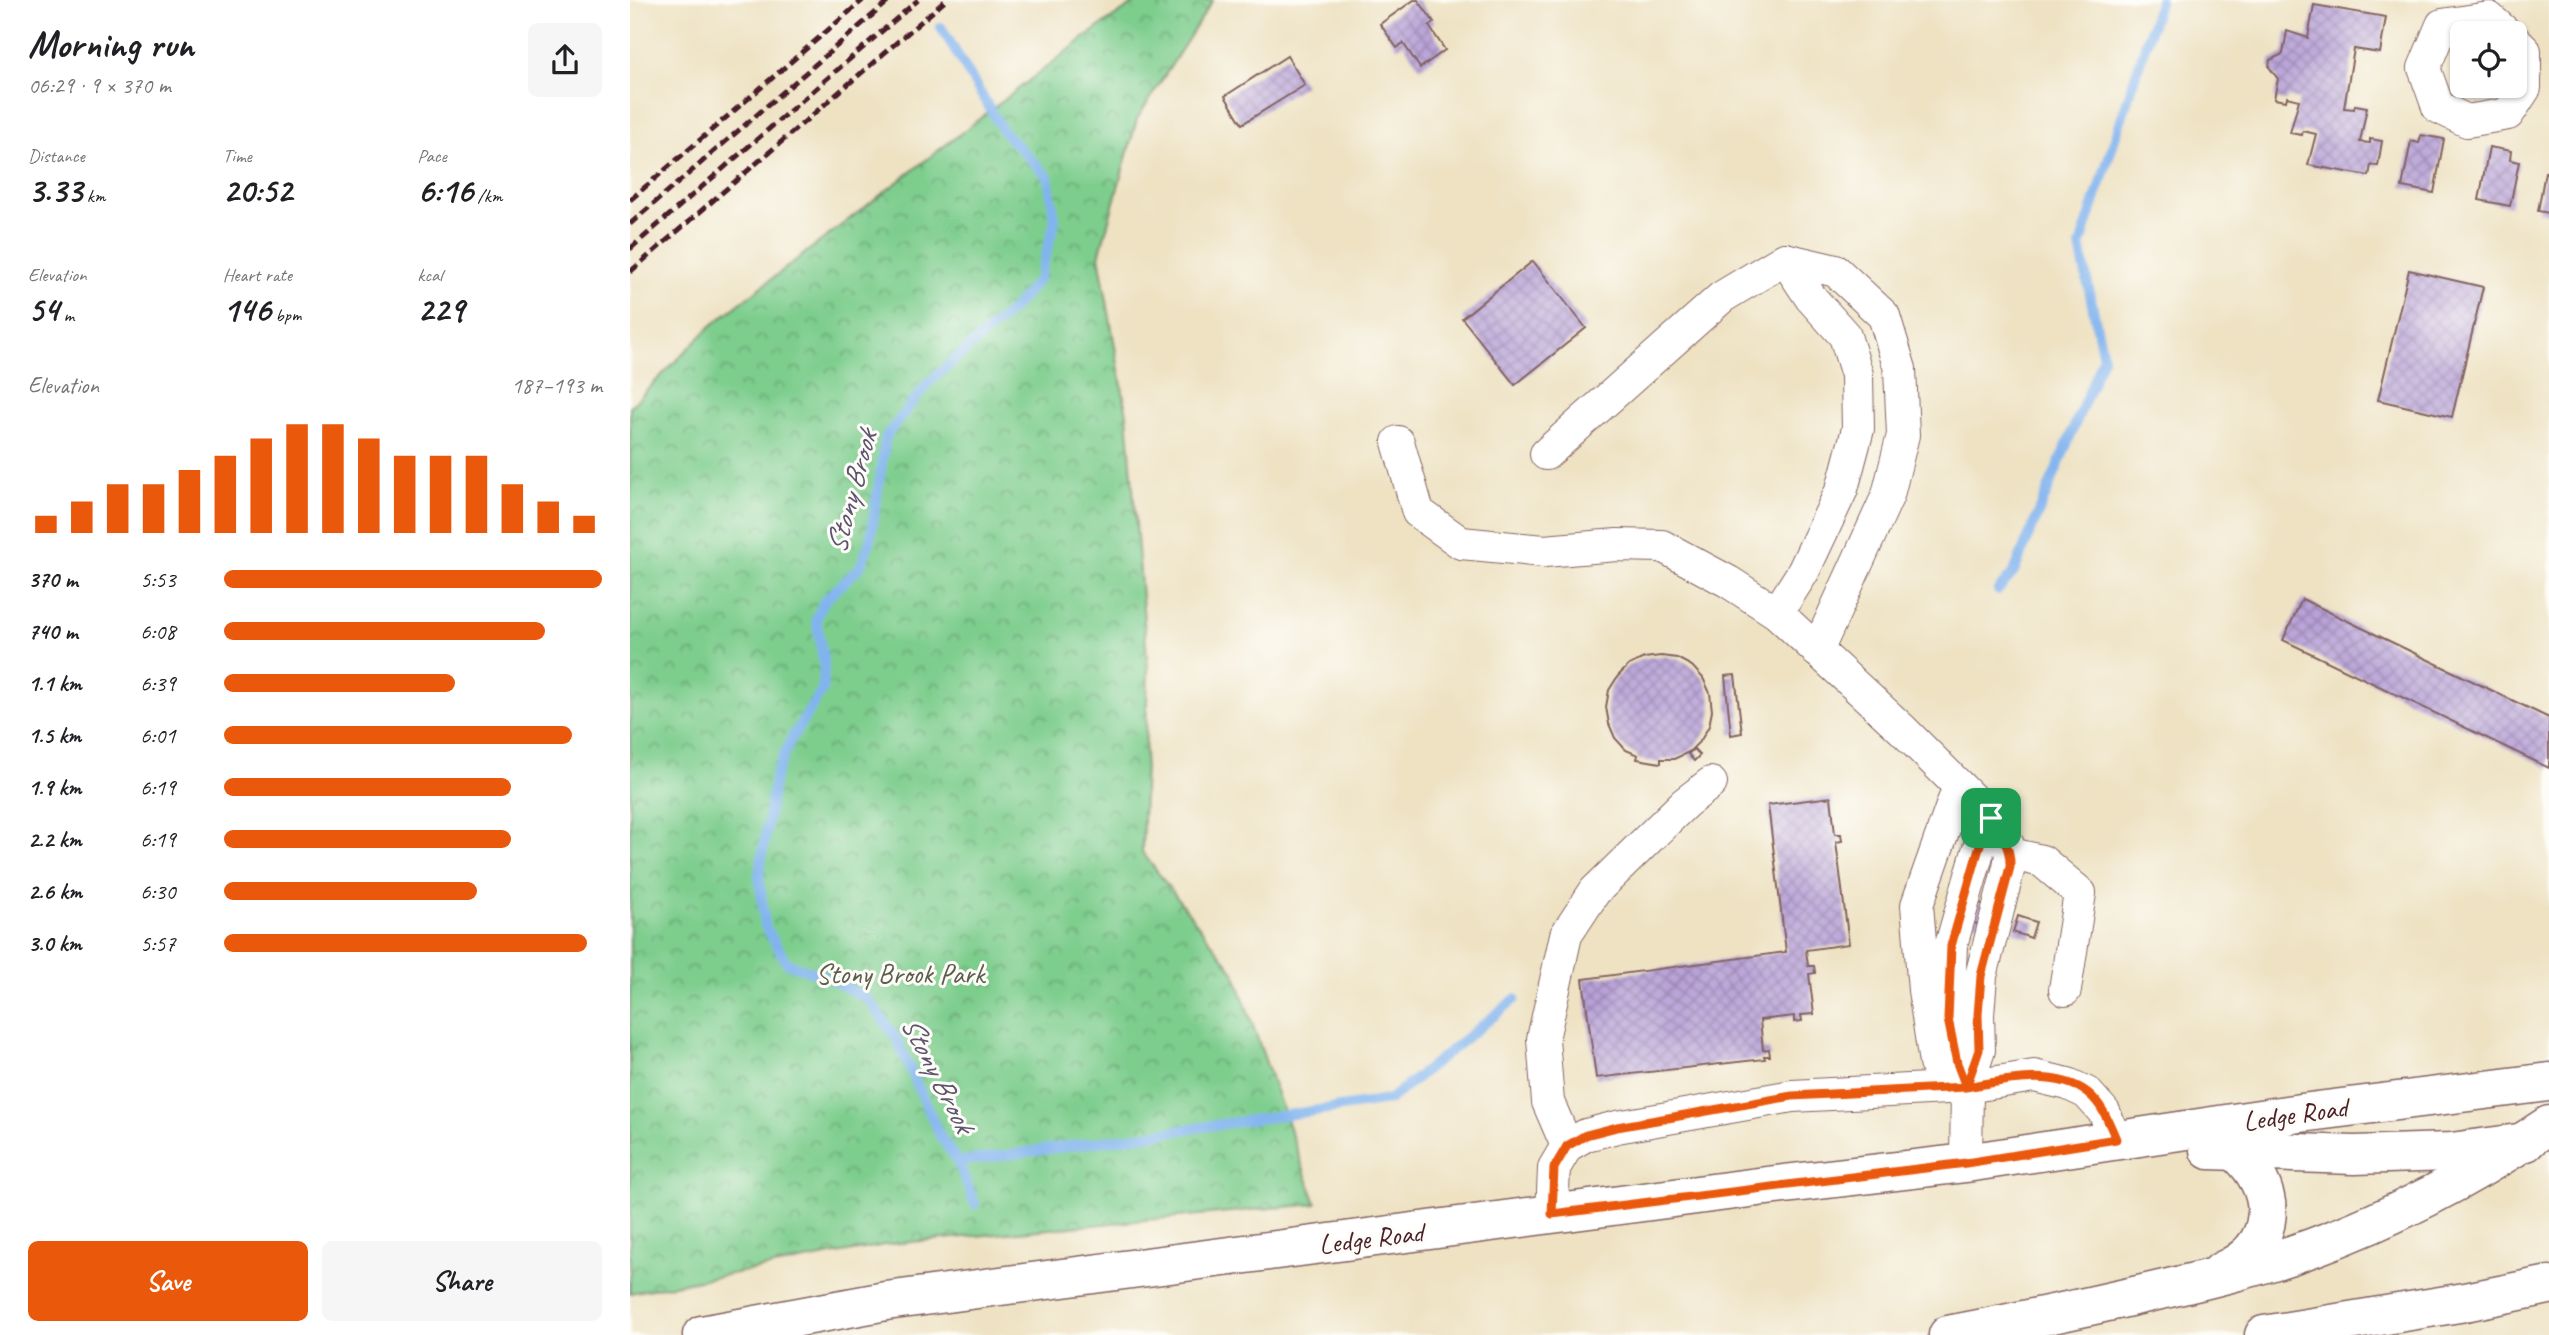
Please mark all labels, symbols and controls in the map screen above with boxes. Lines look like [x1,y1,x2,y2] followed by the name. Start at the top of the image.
[28,21,194,68] text: Morning run
[2450,21,2527,98] map controls
[2450,21,2527,98] button: locate
[528,23,602,97] button: share
[28,71,171,100] text: 06:29 · 9 × 370 m
[28,144,85,168] text: Distance
[223,144,252,168] text: Time
[417,144,447,168] text: Pace
[28,168,82,213] text: 3.33
[223,168,292,213] text: 20:52
[417,168,473,213] text: 6:16
[82,184,105,208] text: km
[473,184,502,208] text: /km
[28,263,86,287] text: Elevation
[223,263,292,287] text: Heart rate
[417,263,442,287] text: kcal
[28,287,59,332] text: 54
[223,287,271,332] text: 146
[417,287,464,332] text: 229
[59,303,74,327] text: m
[271,303,301,327] text: bpm
[28,371,99,400] text: Elevation
[511,371,602,400] text: 187–193 m
[816,422,887,557] water label: Stony Brook
[28,565,78,594] text: 370 m
[140,565,176,594] text: 5:53
[28,617,78,646] text: 740 m
[140,617,176,646] text: 6:08
[28,669,82,698] text: 1.1 km
[140,669,176,698] text: 6:39
[28,721,81,750] text: 1.5 km
[140,721,176,750] text: 6:01
[28,773,81,802] text: 1.9 km
[140,773,176,802] text: 6:19
[1961,788,2021,848] pin
[1972,799,2010,837] icon: arrive
[28,825,82,854] text: 2.2 km
[140,825,176,854] text: 6:19
[28,877,82,906] text: 2.6 km
[140,877,176,906] text: 6:30
[28,929,82,958] text: 3.0 km
[140,929,176,958] text: 5:57
[816,956,987,991] park label: Stony Brook Park
[893,1010,986,1143] water label: Stony Brook
[2241,1089,2353,1139] street label: Ledge Road
[1317,1214,1429,1262] street label: Ledge Road
[28,1241,308,1321] button: Save
[322,1241,602,1321] button: Share

